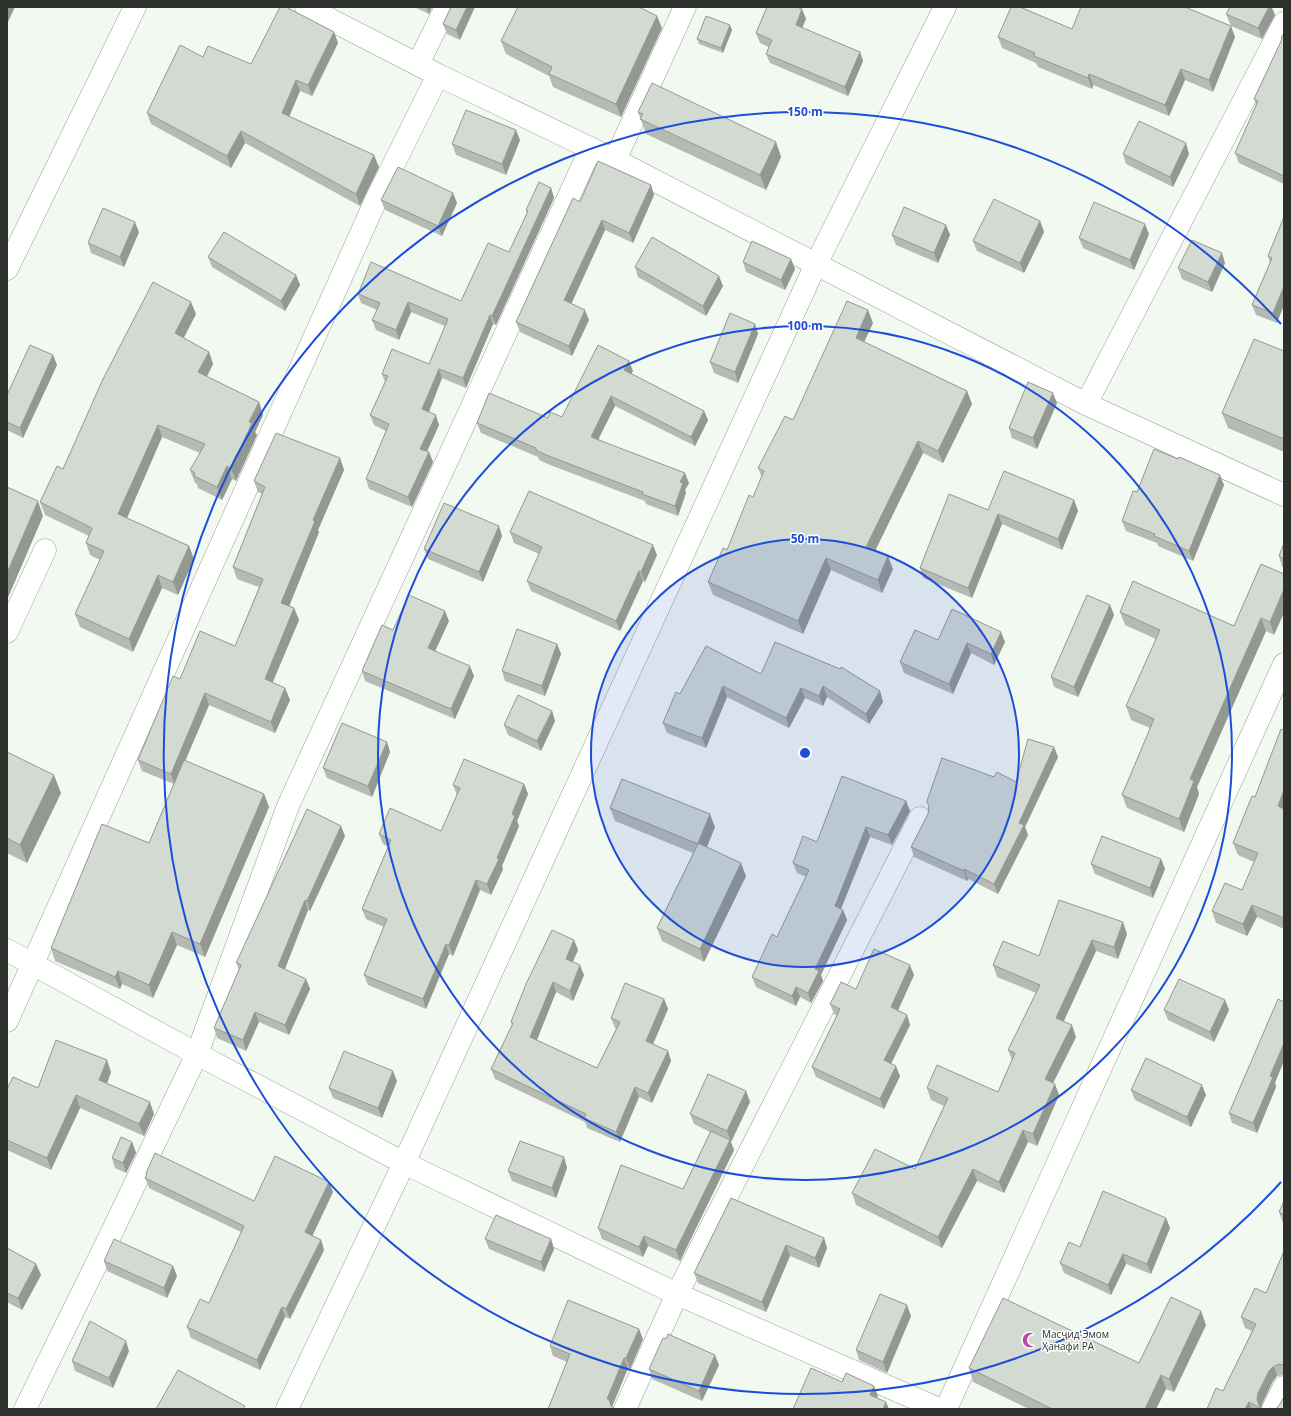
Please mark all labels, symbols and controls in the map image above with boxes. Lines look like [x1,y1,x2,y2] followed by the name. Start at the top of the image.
[787,103,823,120] text: 150 m
[787,317,823,334] text: 100 m
[791,530,819,547] text: 50 m
[798,746,812,760] centre of rings
[1042,1327,1109,1353] place label: Масҷид Эмом Ҳанафи РА
[1021,1331,1039,1349] mosque icon: Масҷид Эмом Ҳанафи РА

